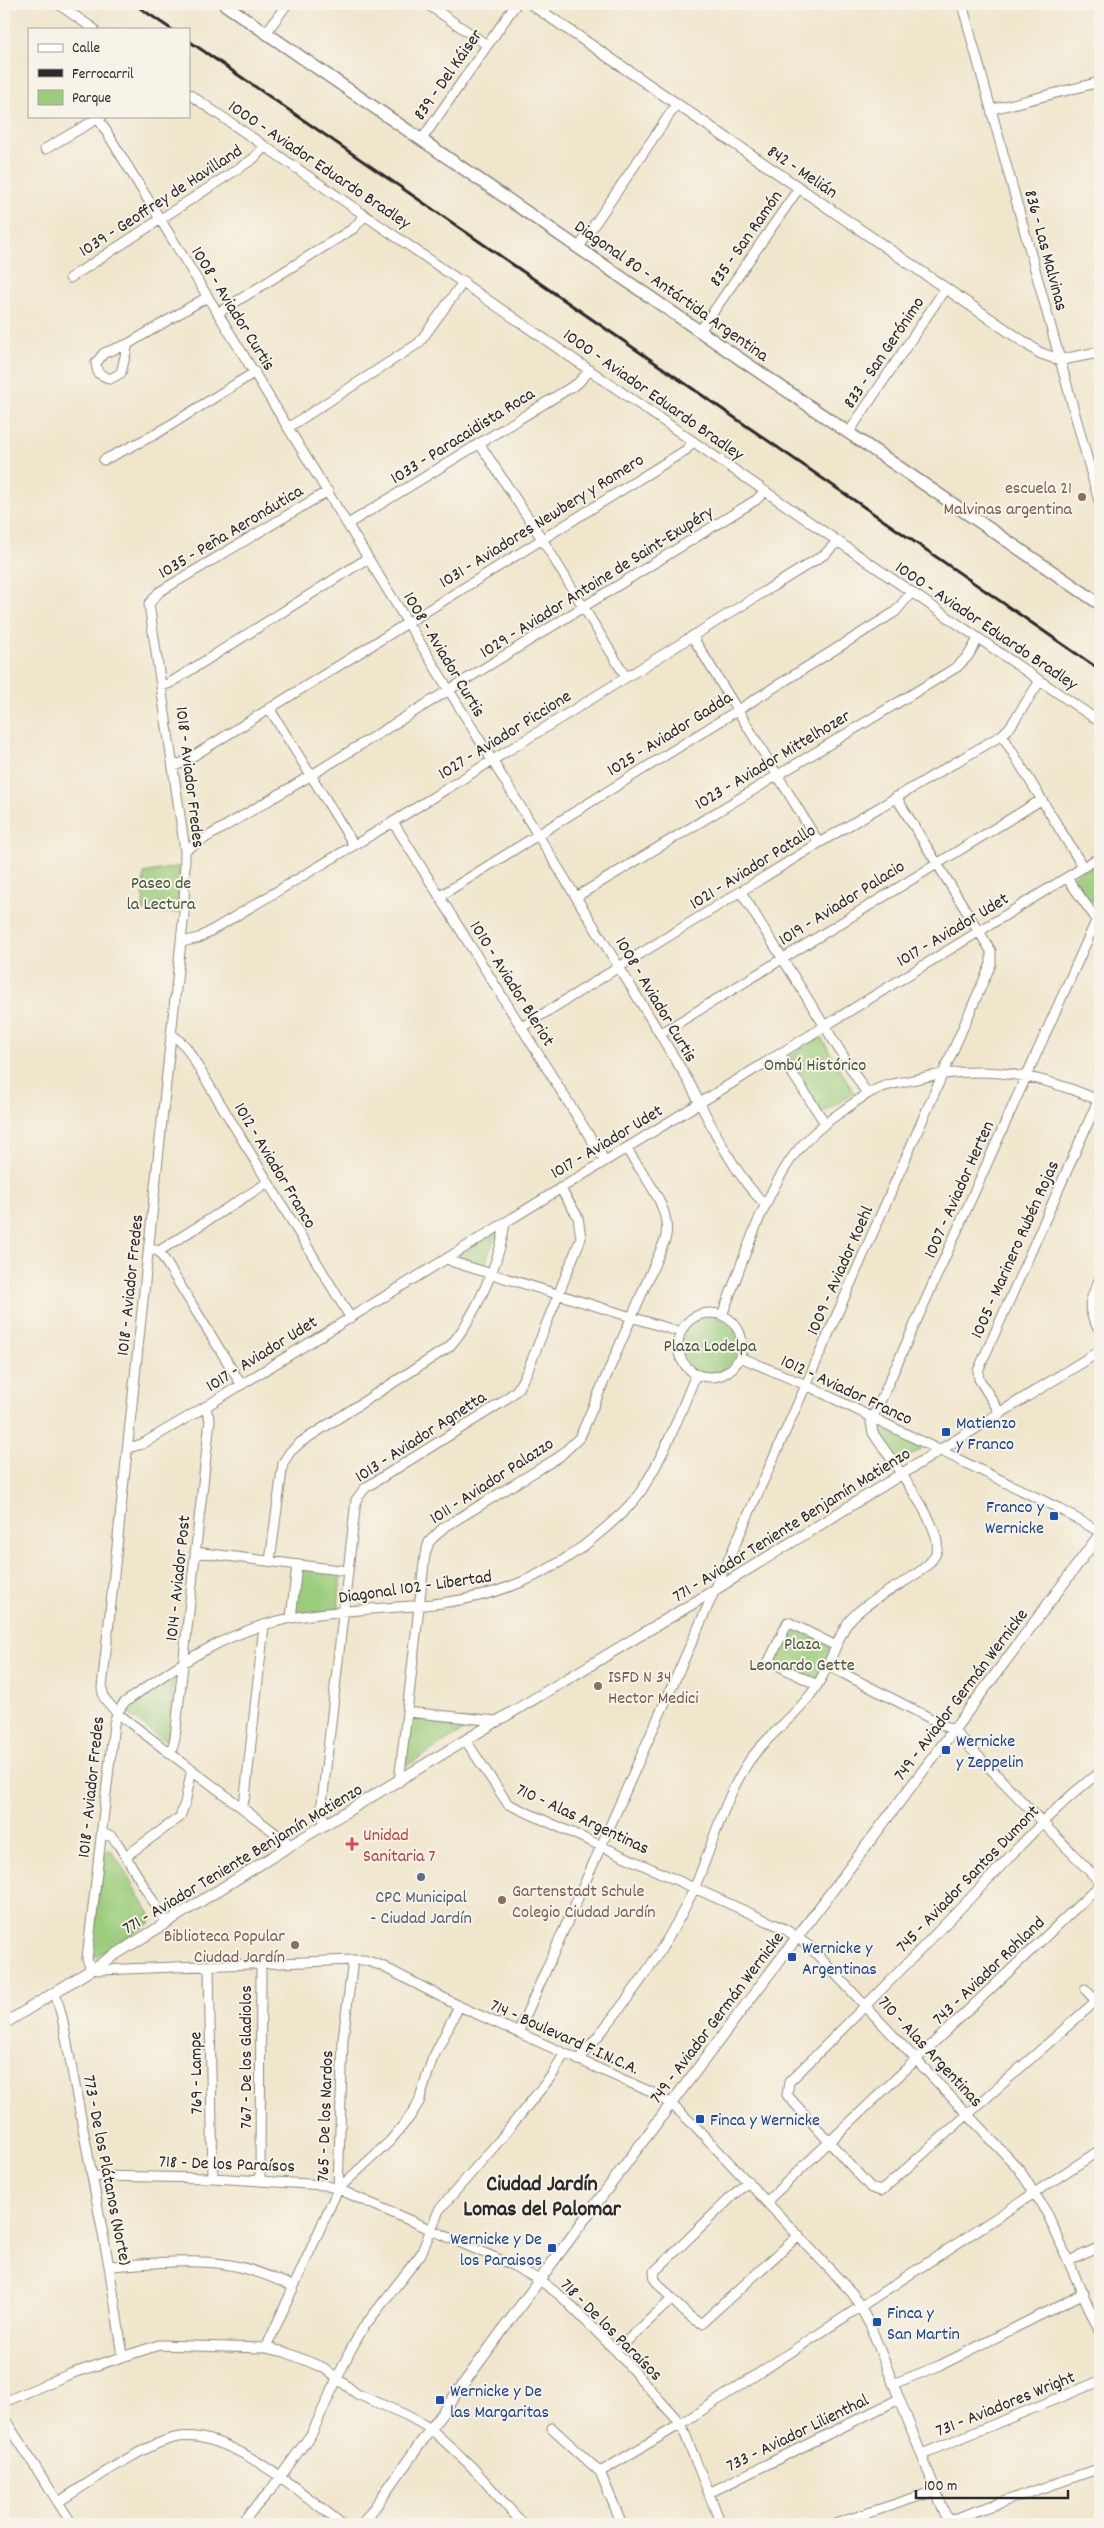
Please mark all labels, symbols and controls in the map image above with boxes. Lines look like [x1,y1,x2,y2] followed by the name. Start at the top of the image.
[408,24,490,126] street label: 839 - Del Káiser
[28,28,190,118] legend
[72,38,101,60] text: Calle
[72,64,134,86] text: Ferrocarril
[72,88,112,110] text: Parque
[222,95,416,237] street label: 1000 - Aviador Eduardo Bradley
[75,140,248,264] street label: 1039 - Geoffrey de Havilland
[761,140,842,206] street label: 842 - Melián
[704,186,790,293] street label: 835 - San Ramón
[1016,187,1073,314] street label: 836 - Las Malvinas
[568,215,773,369] street label: Diagonal 80 - Antártida Argentina
[184,242,280,376] street label: 1008 - Aviador Curtis
[838,292,932,414] street label: 833 - San Gerónimo
[557,324,749,469] street label: 1000 - Aviador Eduardo Bradley
[386,382,541,492] street label: 1033 - Paracaidista Roca
[435,449,650,596] street label: 1031 - Aviadores Newbery y Romero
[944,477,1073,523] place label: escuela 21 Malvinas argentina
[154,480,309,586] street label: 1035 - Peña Aeronáutica
[1076,491,1088,503] marker: escuela 21 Malvinas argentina
[476,500,719,666] street label: 1029 - Aviador Antoine de Saint-Exupéry
[889,556,1083,698] street label: 1000 - Aviador Eduardo Bradley
[395,588,490,723] street label: 1008 - Aviador Curtis
[434,685,577,787] street label: 1027 - Aviador Piccione
[603,686,738,784] street label: 1025 - Aviador Gadda
[167,705,210,849] street label: 1018 - Aviador Fredes
[691,705,856,818] street label: 1023 - Aviador Mittelhozer
[685,819,821,917] street label: 1021 - Aviador Patallo
[774,855,910,953] street label: 1019 - Aviador Palacio
[127,872,196,918] park label: Paseo de la Lectura
[892,888,1014,975] street label: 1017 - Aviador Udet
[462,917,560,1052] street label: 1010 - Aviador Bleriot
[607,933,702,1068] street label: 1008 - Aviador Curtis
[764,1054,866,1079] park label: Ombú Histórico
[226,1099,321,1234] street label: 1012 - Aviador Franco
[546,1100,668,1187] street label: 1017 - Aviador Udet
[919,1117,1002,1263] street label: 1007 - Aviador Herten
[966,1157,1067,1343] street label: 1005 - Marinero Rubén Rojas
[802,1202,881,1340] street label: 1009 - Aviador Koehl
[112,1213,151,1357] street label: 1018 - Aviador Fredes
[202,1311,323,1399] street label: 1017 - Aviador Udet
[663,1335,757,1360] park label: Plaza Lodelpa
[776,1350,916,1433] street label: 1012 - Aviador Franco
[351,1386,492,1490] street label: 1013 - Aviador Agnetta
[956,1412,1016,1458] place label: Matienzo y Franco
[940,1426,952,1438] marker: Matienzo y Franco
[425,1433,559,1532] street label: 1011 - Aviador Palazzo
[669,1442,916,1610] street label: 771 - Aviador Teniente Benjamín Matienzo
[985,1496,1045,1542] place label: Franco y Wernicke
[1048,1510,1060,1522] marker: Franco y Wernicke
[160,1514,199,1642] street label: 1014 - Aviador Post
[337,1565,494,1612] street label: Diagonal 102 - Libertad
[889,1604,1035,1787] street label: 749 - Aviador Germán Wernicke
[749,1633,855,1679] park label: Plaza Leonardo Gette
[608,1666,699,1712] place label: ISFD N 34 Hector Medici
[592,1680,604,1692] marker: ISFD N 34 Hector Medici
[73,1715,112,1859] street label: 1018 - Aviador Fredes
[956,1730,1024,1776] place label: Wernicke y Zeppelin
[940,1744,952,1756] marker: Wernicke y Zeppelin
[118,1778,368,1942] street label: 771 - Aviador Teniente Benjamín Matienzo
[511,1778,653,1862] street label: 710 - Alas Argentinas
[891,1800,1046,1959] street label: 745 - Aviador Santos Dumont
[363,1824,436,1870] place label: Unidad Sanitaria 7
[345,1837,359,1851] marker: Unidad Sanitaria 7
[415,1871,427,1883] marker: CPC Municipal - Ciudad Jardín
[512,1880,656,1926] place label: Gartenstadt Schule Colegio Ciudad Jardín
[370,1886,472,1932] place label: CPC Municipal - Ciudad Jardín
[496,1894,508,1906] marker: Gartenstadt Schule Colegio Ciudad Jardín
[928,1912,1052,2032] street label: 743 - Aviador Rohland
[164,1925,285,1971] place label: Biblioteca Popular Ciudad Jardín
[645,1927,791,2110] street label: 749 - Aviador Germán Wernicke
[802,1937,877,1983] place label: Wernicke y Argentinas
[289,1939,301,1951] marker: Biblioteca Popular Ciudad Jardín
[786,1951,798,1963] marker: Wernicke y Argentinas
[235,1985,260,2129] street label: 767 - De los Gladiolos
[871,1991,987,2114] street label: 710 - Alas Argentinas
[486,1994,642,2082] street label: 714 - Boulevard F.I.N.C.A.
[184,2031,211,2115] street label: 769 - Lampe
[312,2050,341,2182] street label: 765 - De los Nardos
[75,2073,136,2268] street label: 773 - De los Plátanos (Norte)
[710,2109,820,2134] place label: Finca y Wernicke
[694,2113,706,2125] marker: Finca y Wernicke
[159,2151,295,2180] street label: 718 - De los Paraísos
[463,2170,622,2226] district label: Ciudad Jardín Lomas del Palomar
[450,2228,542,2274] place label: Wernicke y De los Paraisos
[546,2242,558,2254] marker: Wernicke y De los Paraisos
[553,2274,667,2388] street label: 718 - De los Paraísos
[887,2302,960,2348] place label: Finca y San Martin
[871,2316,883,2328] marker: Finca y San Martin
[933,2366,1080,2445] street label: 731 - Aviadores Wright
[450,2380,549,2426] place label: Wernicke y De las Margaritas
[723,2389,874,2480] street label: 733 - Aviador Lilienthal
[434,2394,446,2406] marker: Wernicke y De las Margaritas
[916,2468,1069,2500] scale bar
[924,2476,957,2498] text: 100 m

